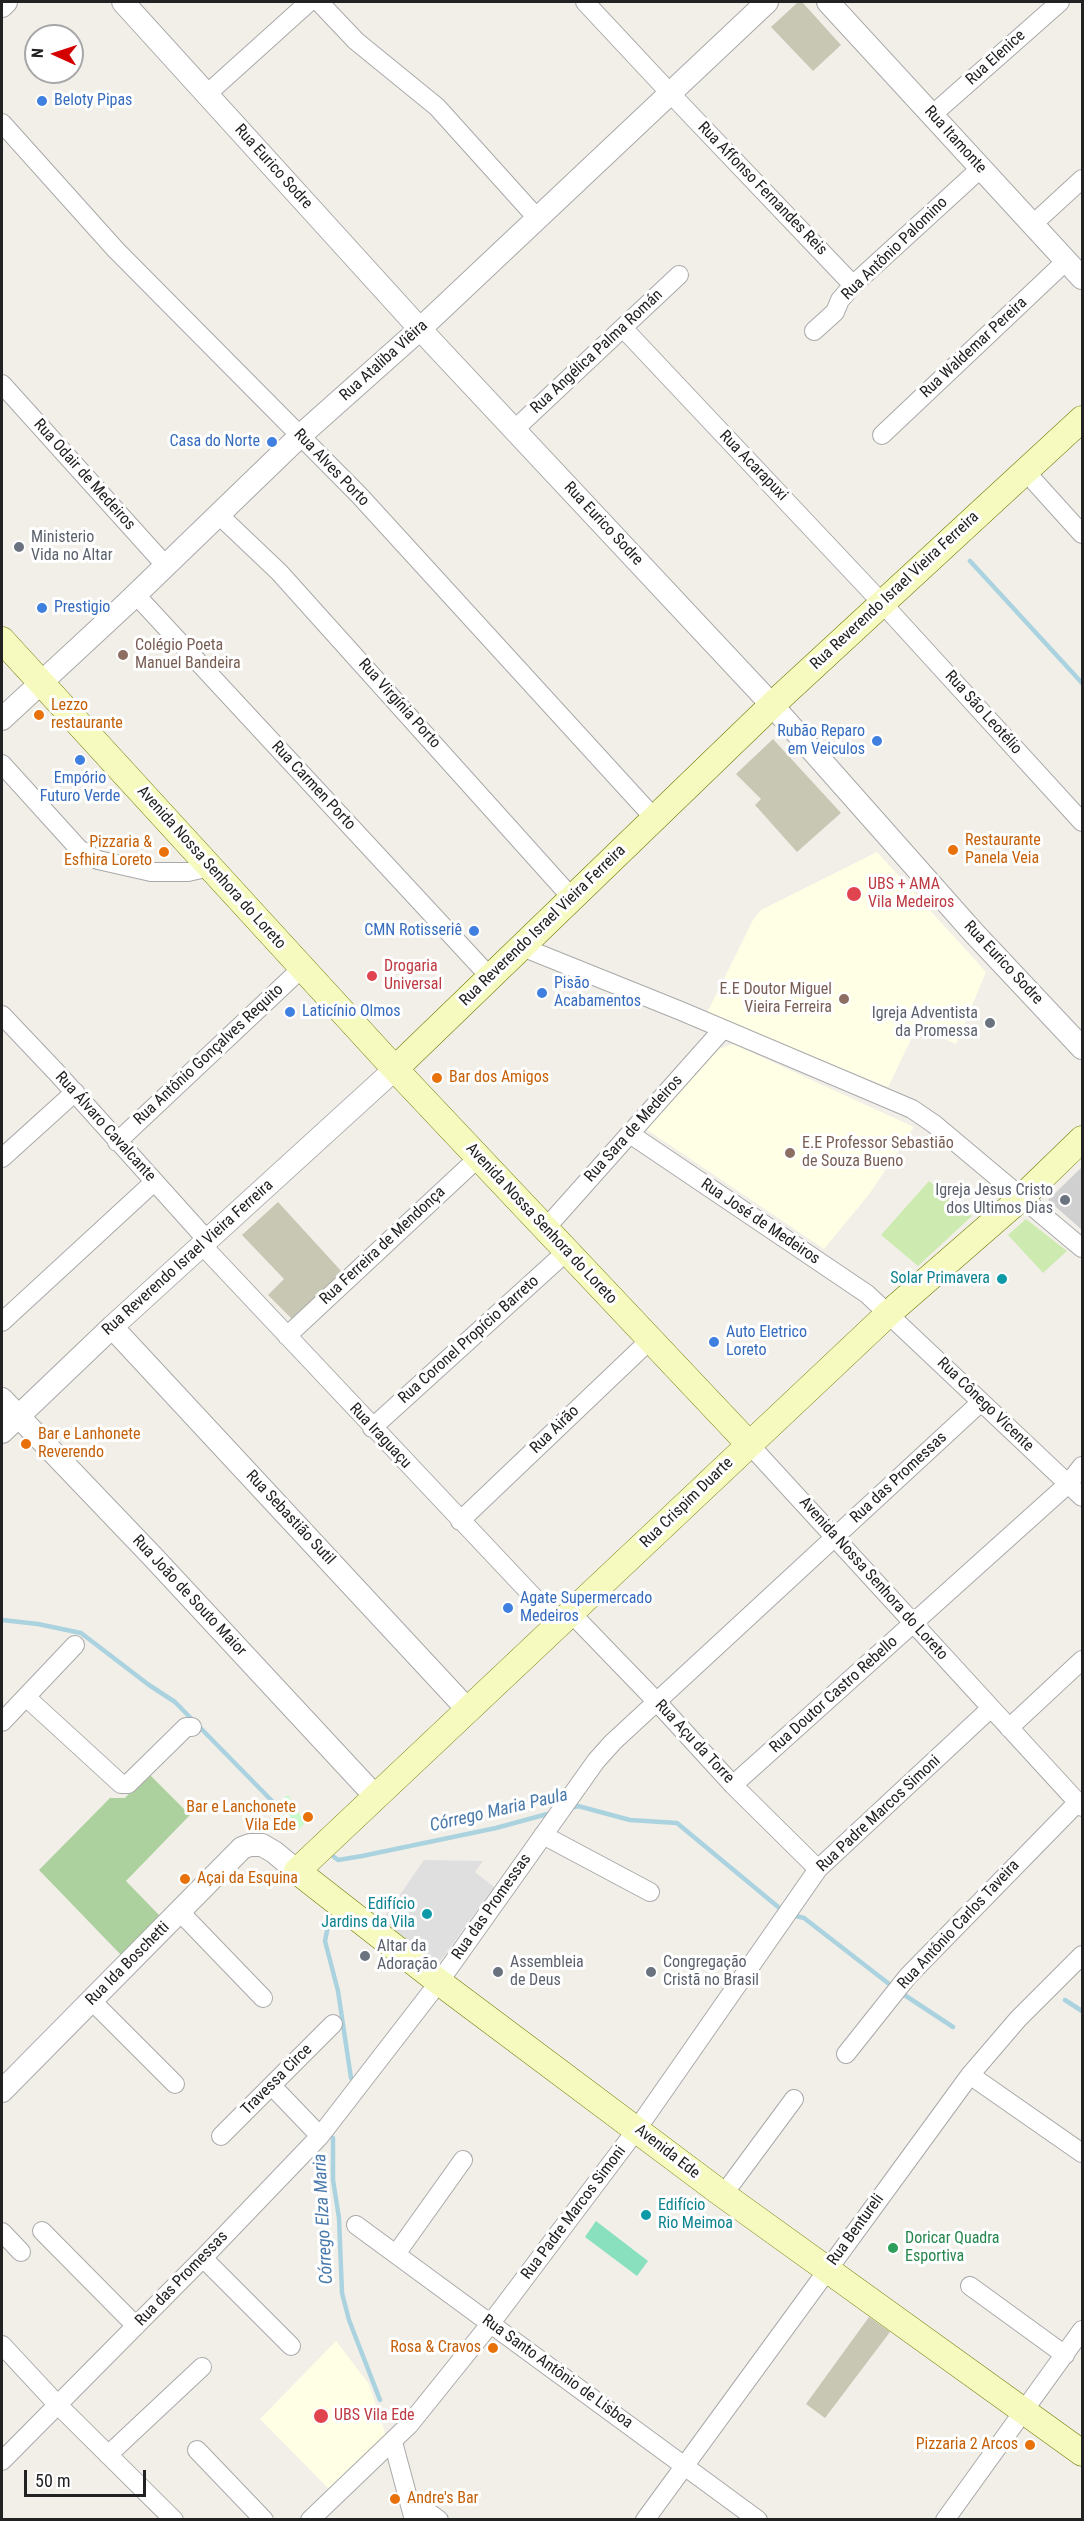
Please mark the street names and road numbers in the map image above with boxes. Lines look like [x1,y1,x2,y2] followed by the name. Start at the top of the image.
[962,26,1030,90] street label: Rua Elenice
[920,102,990,178] street label: Rua Itamonte
[693,118,831,260] street label: Rua Affonso Fernandes Reis
[230,121,316,213] street label: Rua Eurico Sodre
[838,193,952,305] street label: Rua Antônio Palomino
[527,286,667,418] street label: Rua Angélica Palma Román
[917,294,1031,402] street label: Rua Waldemar Pereira
[336,317,432,405] street label: Rua Ataliba Viêira
[29,415,139,535] street label: Rua Odair de Medeiros
[289,425,373,511] street label: Rua Alves Porto
[715,427,791,505] street label: Rua Acarapuxi
[559,478,647,570] street label: Rua Eurico Sodre
[807,508,983,674] street label: Rua Reverendo Israel Vieira Ferreira
[354,655,444,753] street label: Rua Virgínia Porto
[940,667,1026,759] street label: Rua São Leotélio
[267,737,359,835] street label: Rua Carmen Porto
[133,782,289,954] street label: Avenida Nossa Senhora do Loreto
[456,841,630,1011] street label: Rua Reverendo Israel Vieira Ferreira
[959,917,1047,1009] street label: Rua Eurico Sodre
[130,981,288,1129] street label: Rua Antônio Gonçalves Requito
[51,1068,159,1186] street label: Rua Álvaro Cavalcante
[581,1072,687,1186] street label: Rua Sara de Medeiros
[461,1140,621,1308] street label: Avenida Nossa Senhora do Loreto
[697,1175,823,1269] street label: Rua José de Medeiros
[99,1176,277,1340] street label: Rua Reverendo Israel Vieira Ferreira
[316,1183,450,1309] street label: Rua Ferreira de Mendonça
[395,1272,543,1408] street label: Rua Coronel Propício Barreto
[933,1354,1037,1456] street label: Rua Cônego Vicente
[345,1399,415,1473] street label: Rua Iraguaçu
[526,1402,584,1458] street label: Rua Airão
[847,1428,951,1528] street label: Rua das Promessas
[637,1454,737,1552] street label: Rua Crispim Duarte
[241,1467,339,1569] street label: Rua Sebastião Sutil
[795,1493,951,1665] street label: Avenida Nossa Senhora do Loreto
[128,1532,250,1660] street label: Rua João de Souto Maior
[766,1632,902,1758] street label: Rua Doutor Castro Rebello
[650,1696,738,1788] street label: Rua Açu da Torre
[813,1752,945,1876] street label: Rua Padre Marcos Simoni
[448,1850,536,1964] street label: Rua das Promessas
[894,1856,1024,1994] street label: Rua Antônio Carlos Taveira
[82,1918,174,2010] street label: Rua Ida Boschetti
[238,2041,316,2119] street label: Travessa Circe
[631,2121,703,2183] street label: Avenida Ede
[518,2142,630,2284] street label: Rua Padre Marcos Simoni
[824,2191,888,2269] street label: Rua Bentureli
[132,2227,232,2331] street label: Rua das Promessas
[478,2311,636,2433] street label: Rua Santo Antônio de Lisboa

